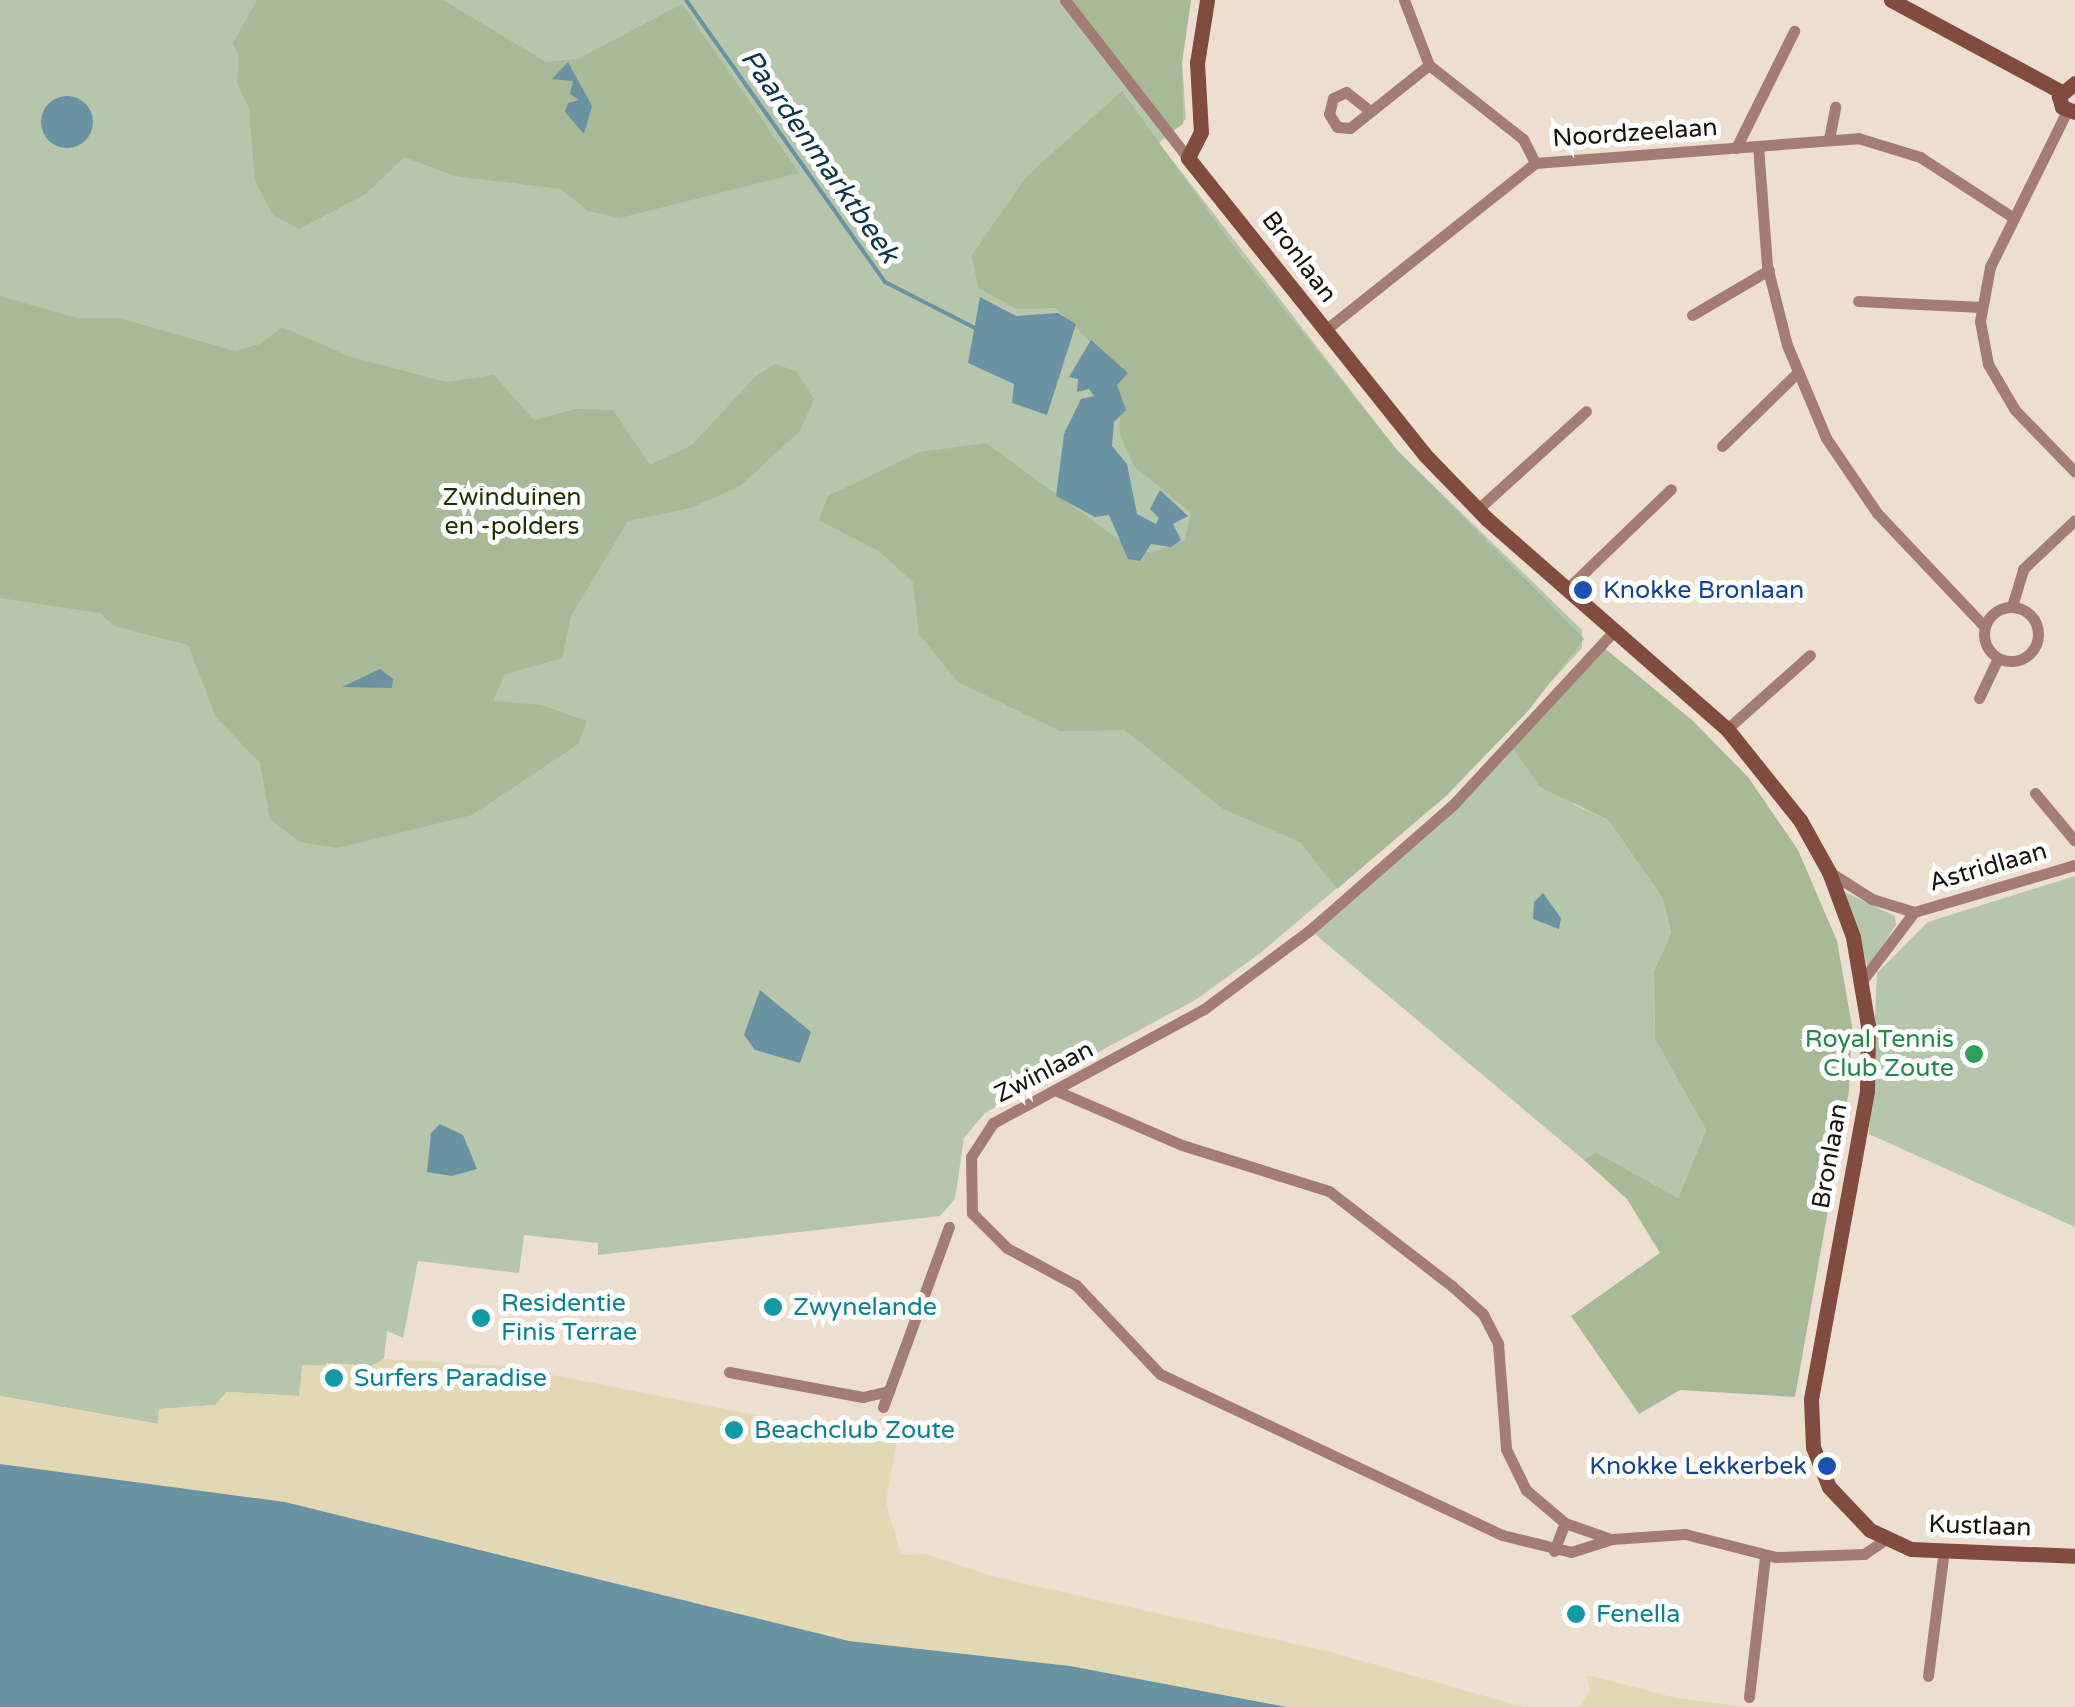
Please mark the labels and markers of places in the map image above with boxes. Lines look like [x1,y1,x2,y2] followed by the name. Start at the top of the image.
[1603,575,1804,605] place label: Knokke Bronlaan
[1572,579,1594,601] marker: Knokke Bronlaan
[1805,1025,1954,1084] place label: Royal Tennis Club Zoute
[1963,1043,1985,1065] marker: Royal Tennis Club Zoute
[501,1289,637,1348] place label: Residentie Finis Terrae
[793,1292,937,1322] place label: Zwynelande
[762,1296,784,1318] marker: Zwynelande
[470,1307,492,1329] marker: Residentie Finis Terrae
[354,1363,547,1393] place label: Surfers Paradise
[323,1367,345,1389] marker: Surfers Paradise
[754,1415,955,1445] place label: Beachclub Zoute
[723,1419,745,1441] marker: Beachclub Zoute
[1589,1451,1807,1481] place label: Knokke Lekkerbek
[1816,1455,1838,1477] marker: Knokke Lekkerbek
[1596,1599,1680,1629] place label: Fenella
[1565,1603,1587,1625] marker: Fenella

